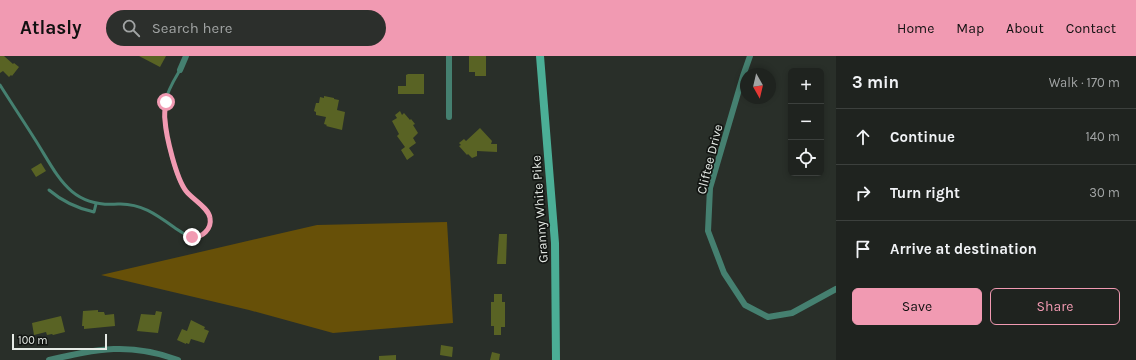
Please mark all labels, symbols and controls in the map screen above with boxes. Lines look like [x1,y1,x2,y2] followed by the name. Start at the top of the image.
[106,10,386,46] search box
[20,17,82,39] text: Atlasly
[120,17,142,39] icon: search
[152,19,232,37] text: Search here
[897,20,934,37] text: Home
[956,20,984,37] text: Map
[1006,20,1044,37] text: About
[1066,20,1116,37] text: Contact
[740,68,776,104] north arrow
[788,68,824,176] map controls
[788,68,824,104] button: +
[852,72,899,92] text: 3 min
[1049,75,1120,90] text: Walk · 170 m
[157,93,175,111] route start
[788,104,824,140] button: −
[694,122,726,196] street label: Cliftee Drive
[852,126,874,148] icon: ahead
[890,128,955,146] text: Continue
[1085,129,1120,144] text: 140 m
[788,140,824,176] button: locate
[528,154,551,263] street label: Granny White Pike
[852,182,874,204] icon: right
[890,184,960,202] text: Turn right
[1089,185,1120,200] text: 30 m
[183,228,201,246] route end
[852,238,874,260] icon: arrive
[890,240,1037,258] text: Arrive at destination
[852,288,982,325] button: Save
[990,288,1120,325] button: Share
[12,332,107,351] scale bar
[18,334,48,347] text: 100 m

